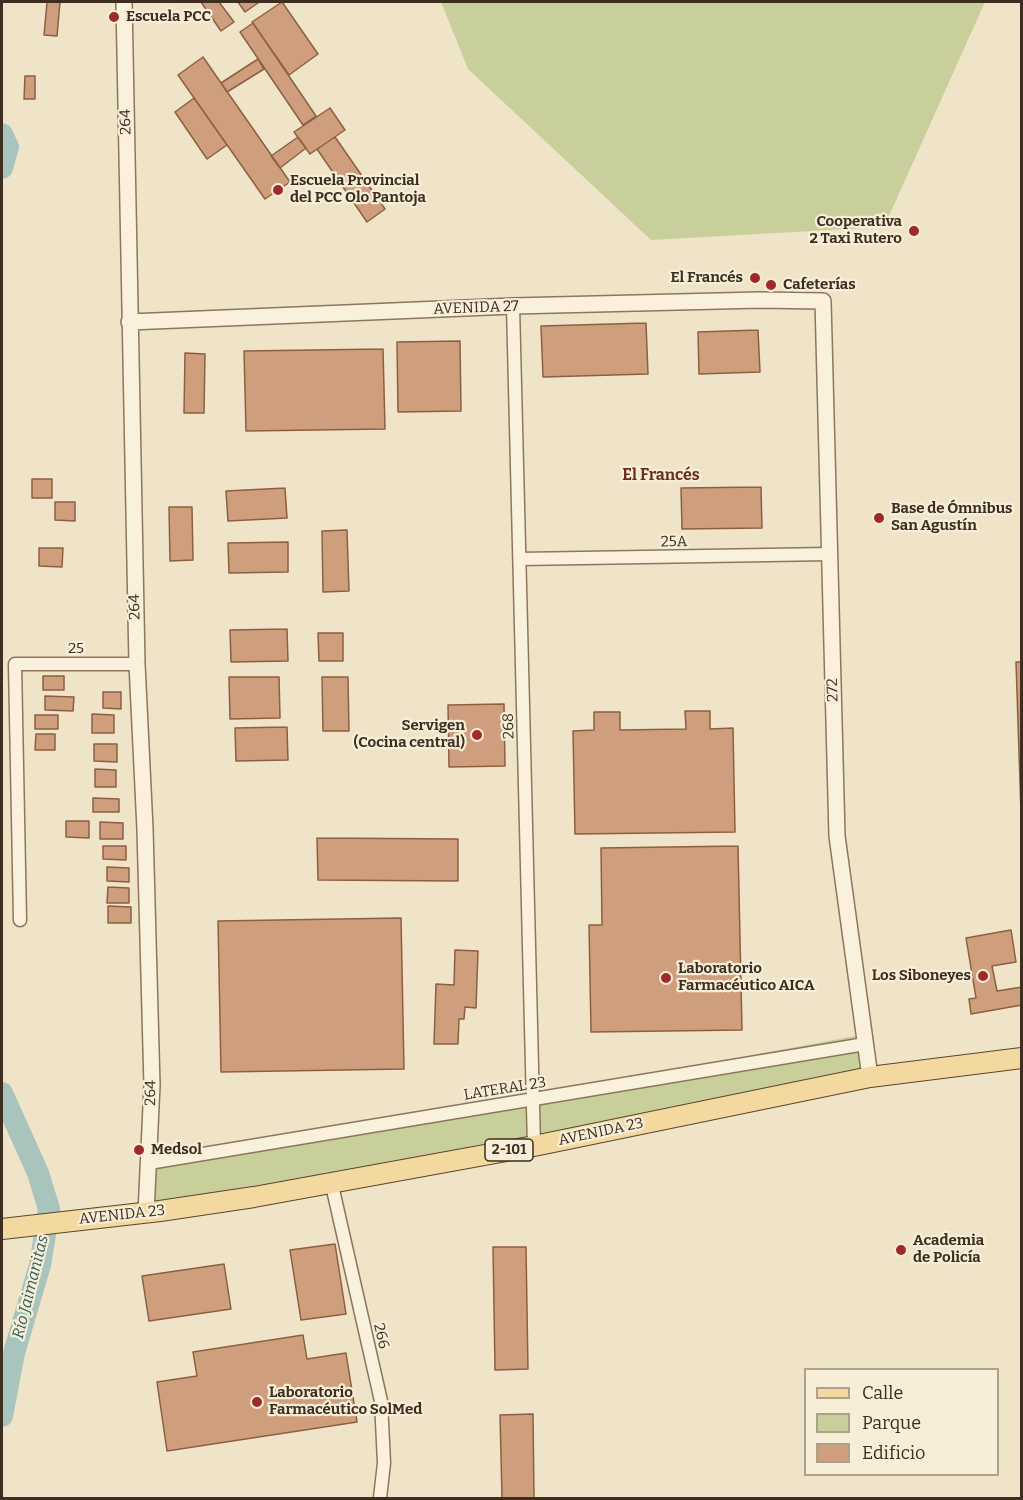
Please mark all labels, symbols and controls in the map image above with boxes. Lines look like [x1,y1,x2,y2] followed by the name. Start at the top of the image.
[126,8,211,26] place label: Escuela PCC
[107,10,121,24] marker: Escuela PCC
[117,109,135,135] street label: 264
[290,172,426,207] place label: Escuela Provincial del PCC Olo Pantoja
[271,183,285,197] marker: Escuela Provincial del PCC Olo Pantoja
[809,213,902,248] place label: Cooperativa 2 Taxi Rutero
[907,224,921,238] marker: Cooperativa 2 Taxi Rutero
[670,269,743,287] place label: El Francés
[748,271,762,285] marker: El Francés
[783,276,856,294] place label: Cafeterías
[764,278,778,292] marker: Cafeterías
[433,298,519,318] street label: AVENIDA 27
[622,466,700,486] district label: El Francés
[891,500,1012,535] place label: Base de Ómnibus San Agustín
[872,511,886,525] marker: Base de Ómnibus San Agustín
[660,533,688,551] street label: 25A
[126,594,144,620] street label: 264
[68,640,84,658] street label: 25
[824,678,842,702] street label: 272
[500,713,518,739] street label: 268
[354,717,465,752] place label: Servigen (Cocina central)
[470,728,484,742] marker: Servigen (Cocina central)
[678,960,815,995] place label: Laboratorio Farmacéutico AICA
[872,967,971,985] place label: Los Siboneyes
[976,969,990,983] marker: Los Siboneyes
[659,971,673,985] marker: Laboratorio Farmacéutico AICA
[463,1074,547,1104] street label: LATERAL 23
[142,1080,160,1106] street label: 264
[557,1114,645,1150] street label: AVENIDA 23
[485,1139,533,1161] road number: 2-101
[151,1141,202,1159] place label: Medsol
[132,1143,146,1157] marker: Medsol
[78,1202,166,1228] street label: AVENIDA 23
[913,1232,984,1267] place label: Academia de Policía
[9,1233,53,1341] water label: Río Jaimanitas
[894,1243,908,1257] marker: Academia de Policía
[369,1321,393,1351] street label: 266
[804,1368,999,1476] legend
[862,1382,903,1404] text: Calle
[269,1384,422,1419] place label: Laboratorio Farmacéutico SolMed
[250,1395,264,1409] marker: Laboratorio Farmacéutico SolMed
[862,1412,921,1434] text: Parque
[862,1442,925,1464] text: Edificio

